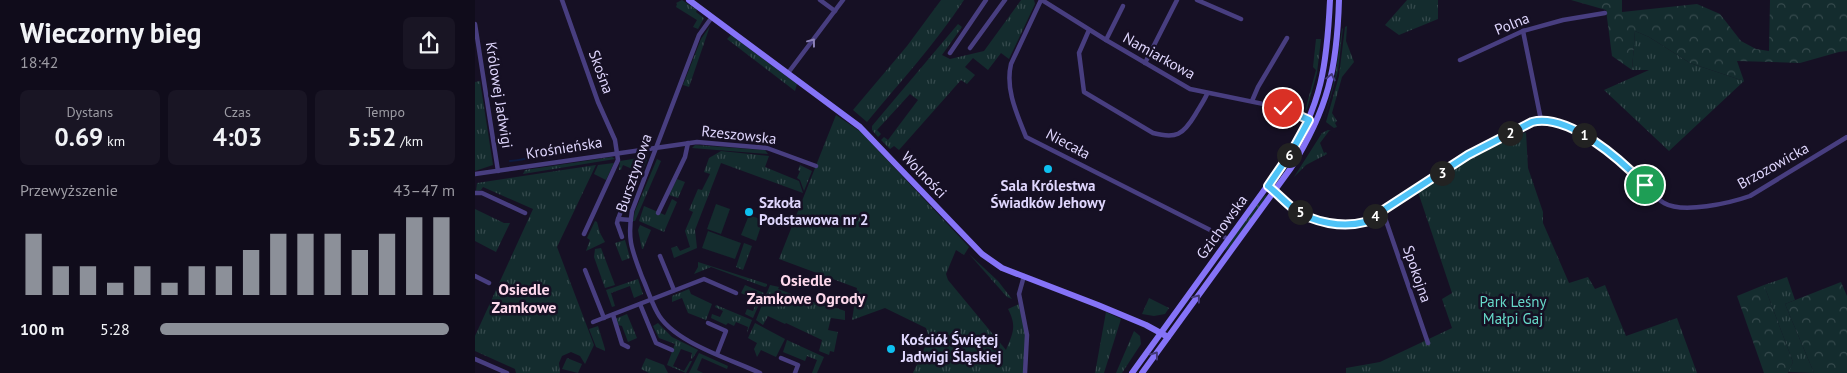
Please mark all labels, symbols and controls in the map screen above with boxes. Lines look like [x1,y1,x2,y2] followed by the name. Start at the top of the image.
[1492,8,1532,39] street label: Polna
[20,14,201,51] text: Wieczorny bieg
[403,17,455,69] button: share
[1120,28,1199,83] street label: Namiarkowa
[806,39,814,48] one-way arrow
[482,40,517,150] street label: Królowej Jadwigi
[585,47,618,96] street label: Skośna
[20,52,58,72] text: 18:42
[1326,72,1336,81] one-way arrow
[1262,87,1304,129] pin
[1269,94,1297,122] icon: check
[67,103,113,121] text: Dystans
[224,103,251,121] text: Czas
[365,103,405,121] text: Tempo
[1497,120,1523,146] pin: 2
[55,121,103,153] text: 0.69
[213,121,262,153] text: 4:03
[347,121,396,153] text: 5:52
[701,121,777,148] street label: Rzeszowska
[1571,122,1597,148] pin: 1
[1043,124,1094,163] street label: Niecała
[1507,124,1514,142] text: 2
[1581,126,1588,144] text: 1
[611,131,656,215] street label: Bursztynowa
[103,132,125,150] text: km
[396,132,423,150] text: /km
[524,132,604,163] street label: Krośnieńska
[1734,138,1812,193] street label: Brzozowicka
[1277,142,1301,168] pin: 6
[1286,146,1293,164] text: 6
[898,147,951,202] street label: Wolności
[1429,160,1455,186] pin: 3
[1042,163,1054,175] marker: Sala Królestwa Świadków Jehowy
[1439,164,1446,182] text: 3
[1624,164,1666,206] pin
[1631,171,1659,199] icon: arrive
[991,176,1106,212] place label: Sala Królestwa Świadków Jehowy
[20,180,118,200] text: Przewyższenie
[393,180,455,200] text: 43–47 m
[1192,191,1251,263] street label: Gzichowska
[759,193,869,229] place label: Szkoła Podstawowa nr 2
[1287,200,1313,224] pin: 5
[1297,203,1304,221] text: 5
[1363,204,1387,228] pin: 4
[743,206,755,218] marker: Szkoła Podstawowa nr 2
[1372,207,1379,225] text: 4
[1399,243,1436,305] street label: Spokojna
[747,270,866,308] district label: Osiedle Zamkowe Ogrody
[492,279,556,317] district label: Osiedle Zamkowe
[1479,292,1547,328] park label: Park Leśny Małpi Gaj
[1191,294,1200,304] one-way arrow
[20,319,64,339] text: 100 m
[100,319,130,339] text: 5:28
[900,330,1001,366] place label: Kościół Świętej Jadwigi Śląskiej
[885,343,897,355] marker: Kościół Świętej Jadwigi Śląskiej
[1149,351,1158,361] one-way arrow

